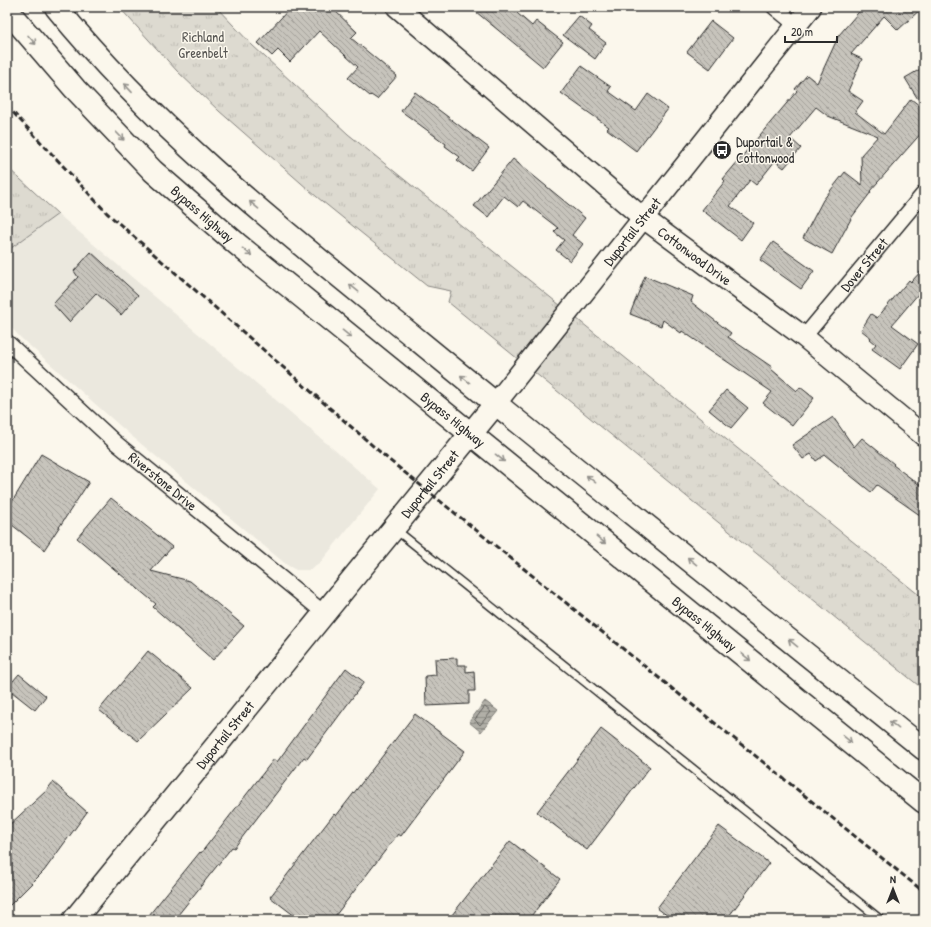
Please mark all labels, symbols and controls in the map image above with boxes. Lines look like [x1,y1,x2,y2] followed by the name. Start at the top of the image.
[785,18,837,44] scale bar
[791,23,813,40] text: 20 m
[178,27,228,62] park label: Richland Greenbelt
[28,35,37,45] one-way arrow
[123,83,133,93] one-way arrow
[115,131,125,141] one-way arrow
[736,132,795,167] place label: Duportail & Cottonwood
[711,139,733,161] bus stop icon: Duportail & Cottonwood
[167,181,239,247] street label: Bypass Highway
[599,193,665,269] street label: Duportail Street
[248,201,259,210] one-way arrow
[654,222,736,290] street label: Cottonwood Drive
[836,233,892,295] street label: Dover Street
[241,247,252,256] one-way arrow
[348,283,359,292] one-way arrow
[342,330,353,338] one-way arrow
[460,374,471,383] one-way arrow
[417,387,490,452] street label: Bypass Highway
[396,445,463,521] street label: Duportail Street
[125,447,202,515] street label: Riverstone Drive
[495,454,506,463] one-way arrow
[585,475,596,483] one-way arrow
[596,536,607,545] one-way arrow
[686,557,697,565] one-way arrow
[668,591,741,656] street label: Bypass Highway
[787,638,798,647] one-way arrow
[740,653,751,662] one-way arrow
[191,696,258,772] street label: Duportail Street
[888,720,899,729] one-way arrow
[841,735,852,744] one-way arrow
[873,869,913,909] north arrow
[890,872,896,886] text: N

